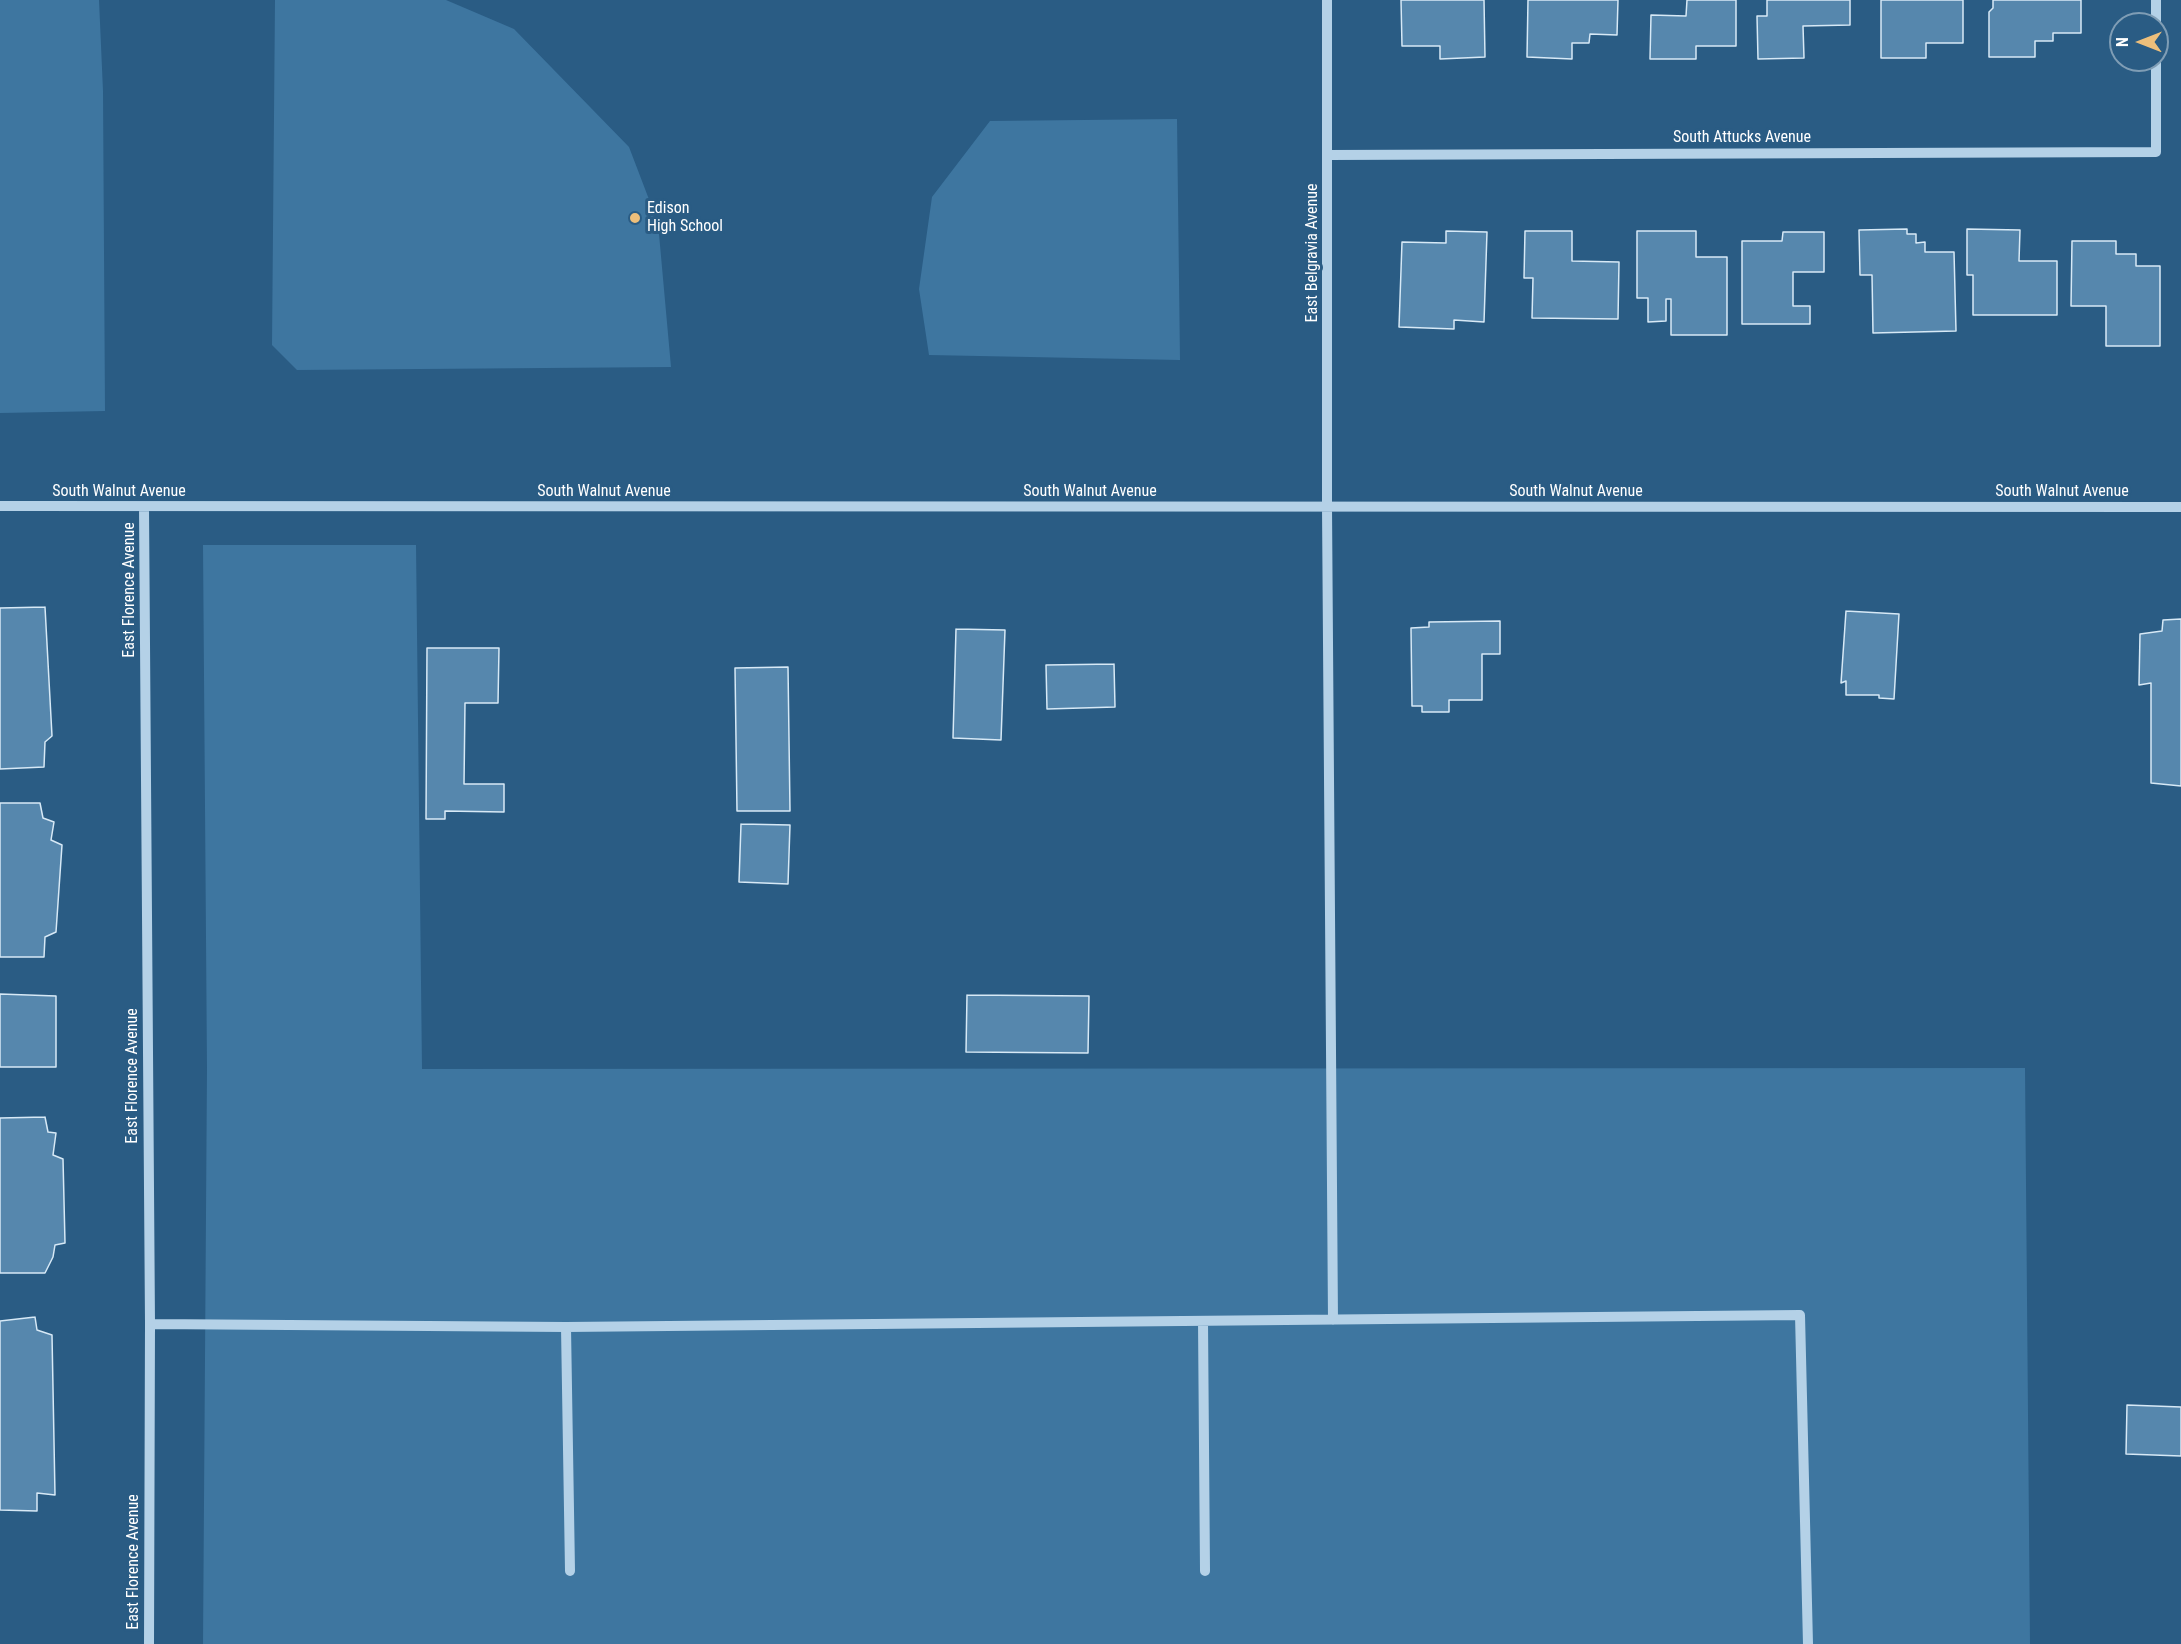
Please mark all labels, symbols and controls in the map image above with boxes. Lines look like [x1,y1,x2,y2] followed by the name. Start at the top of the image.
[2109,12,2169,72] north arrow
[2113,37,2132,47] text: N
[1673,128,1811,148] street label: South Attucks Avenue
[1303,183,1323,323] street label: East Belgravia Avenue
[647,199,723,237] place label: Edison High School
[628,211,642,225] marker: Edison High School
[52,482,186,502] street label: South Walnut Avenue
[537,482,671,502] street label: South Walnut Avenue
[1023,482,1157,502] street label: South Walnut Avenue
[1509,482,1643,502] street label: South Walnut Avenue
[1995,482,2129,502] street label: South Walnut Avenue
[120,522,140,658] street label: East Florence Avenue
[123,1008,143,1144] street label: East Florence Avenue
[124,1494,144,1630] street label: East Florence Avenue

